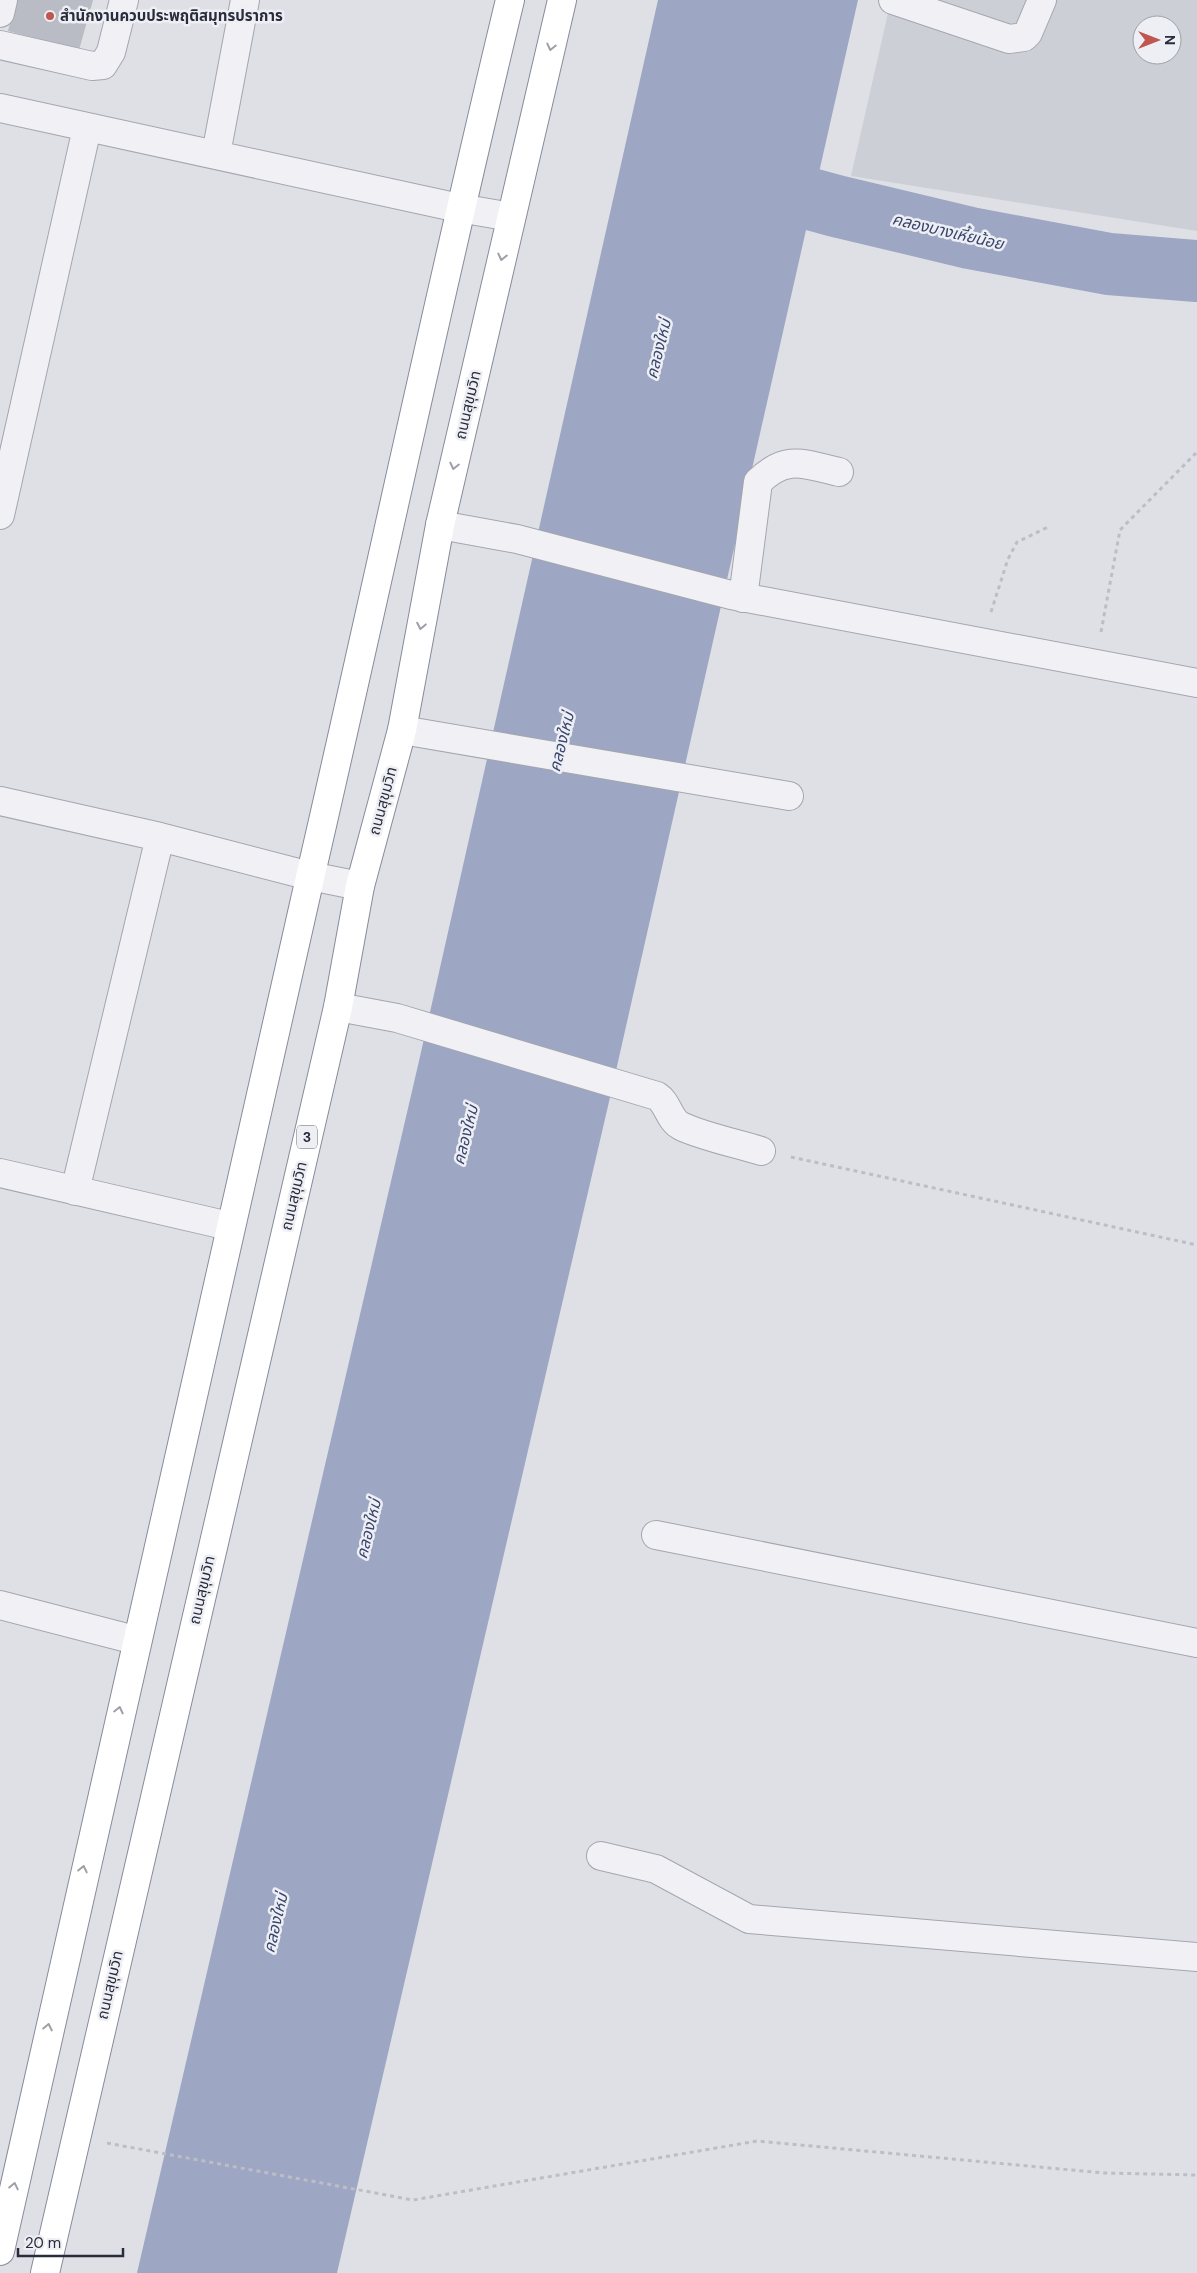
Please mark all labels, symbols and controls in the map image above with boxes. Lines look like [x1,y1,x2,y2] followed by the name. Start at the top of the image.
[60,6,283,26] place label: สำนักงานควบประพฤติสมุทรปราการ
[44,10,56,22] marker: สำนักงานควบประพฤติสมุทรปราการ
[1132,15,1182,65] north arrow
[1161,35,1179,45] text: N
[546,43,557,52] one-way arrow
[890,208,1007,255] water label: คลองบางเหี้ยน้อย
[497,252,508,261] one-way arrow
[641,315,677,381] water label: คลองใหม่
[450,369,486,441] street label: ถนนสุขุมวิท
[449,462,460,471] one-way arrow
[417,621,427,630] one-way arrow
[544,708,580,774] water label: คลองใหม่
[364,765,402,837] street label: ถนนสุขุมวิท
[448,1101,484,1167] water label: คลองใหม่
[297,1126,317,1148] road number: 3
[276,1160,312,1232] street label: ถนนสุขุมวิท
[351,1495,387,1561] water label: คลองใหม่
[184,1554,220,1626] street label: ถนนสุขุมวิท
[113,1706,123,1714] one-way arrow
[77,1864,87,1873] one-way arrow
[258,1889,293,1955] water label: คลองใหม่
[92,1949,128,2021] street label: ถนนสุขุมวิท
[42,2023,53,2032] one-way arrow
[8,2182,19,2191] one-way arrow
[18,2226,122,2258] scale bar
[25,2233,61,2253] text: 20 m

